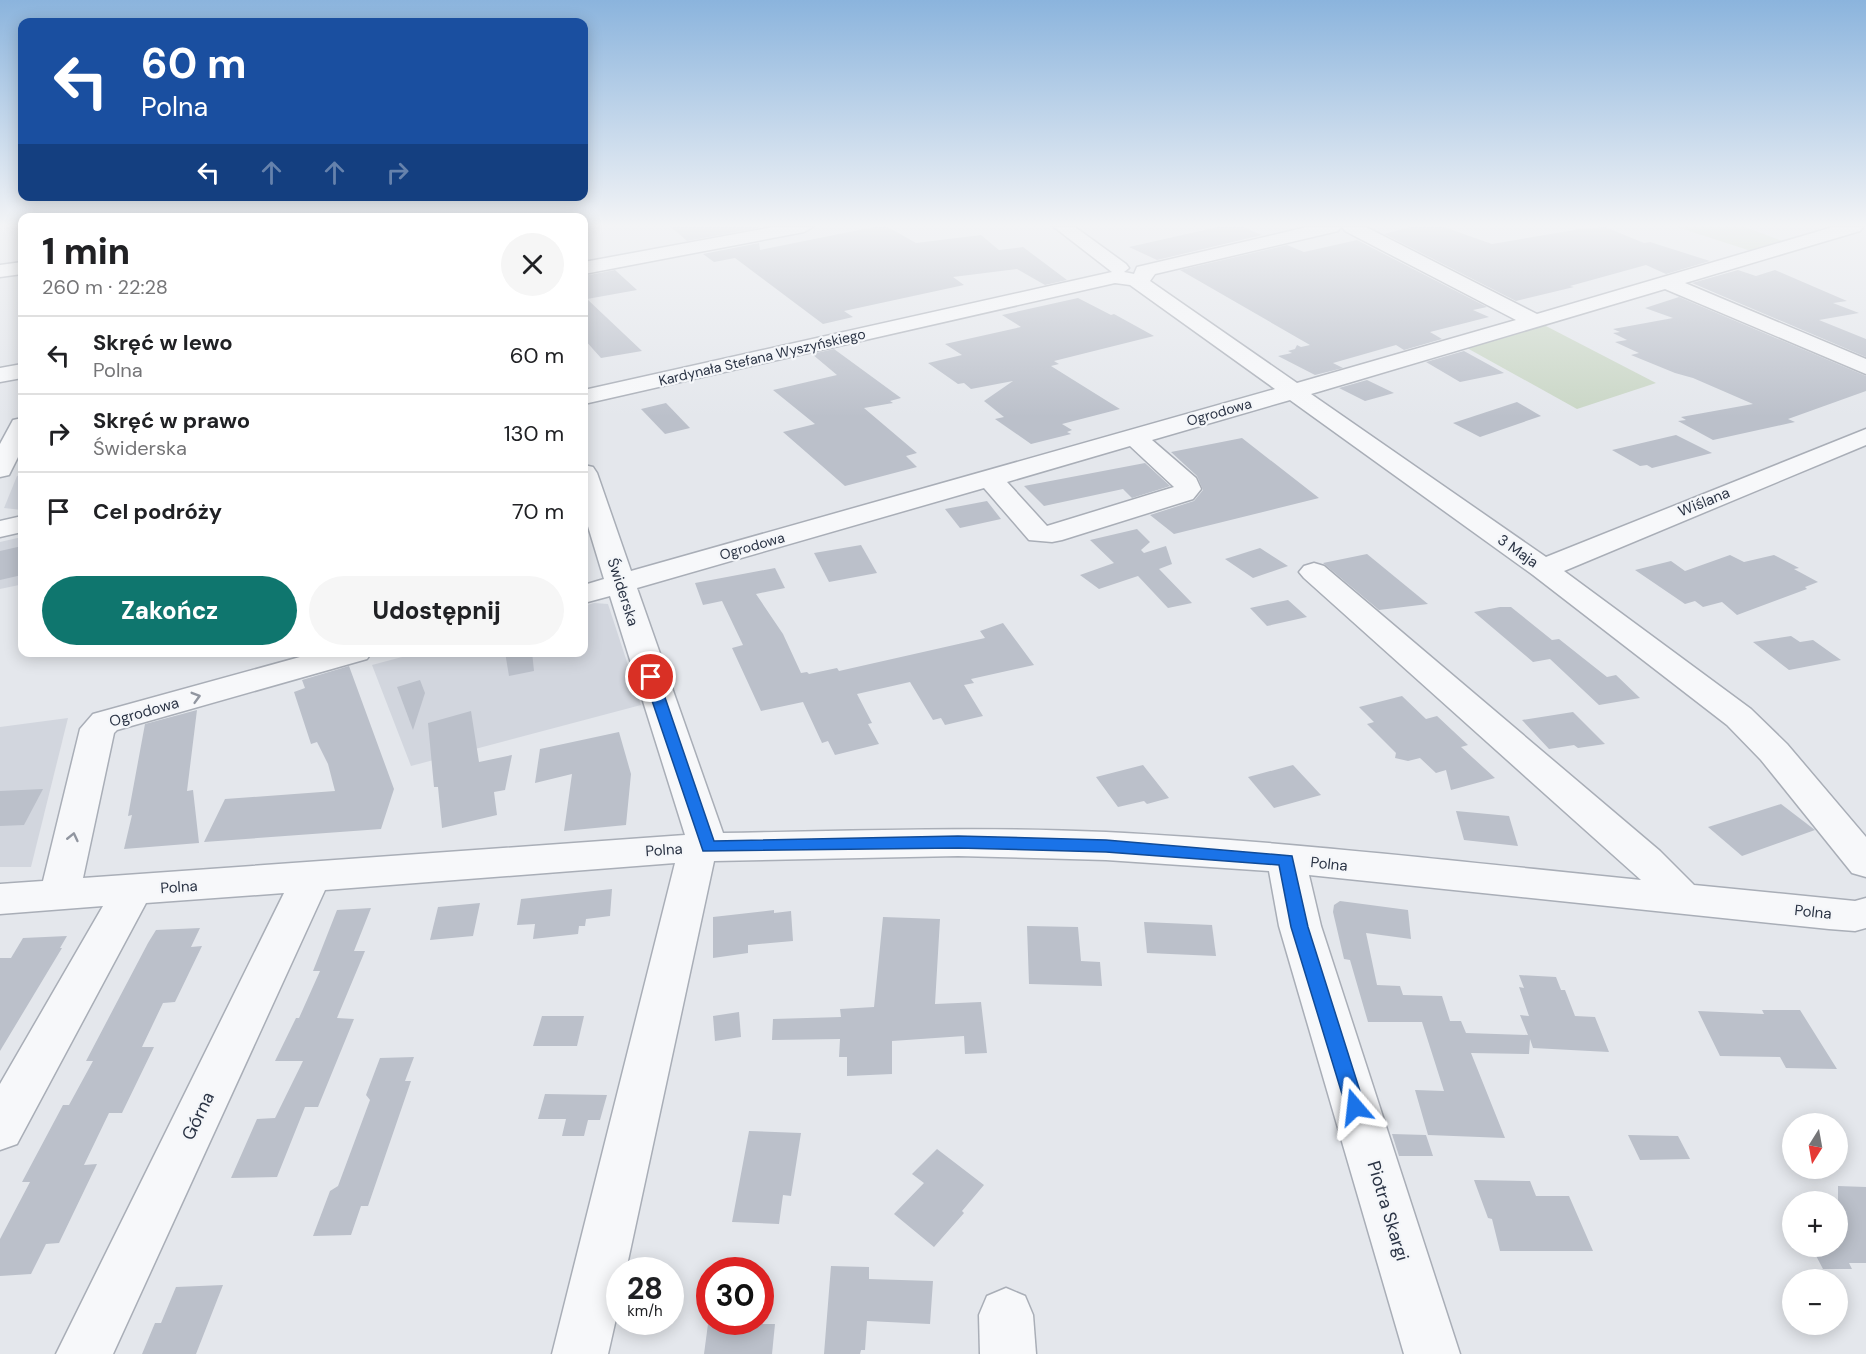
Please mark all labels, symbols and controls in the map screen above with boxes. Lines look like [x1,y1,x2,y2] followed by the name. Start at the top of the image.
[141,36,247,91] text: 60 m
[42,42,120,120] icon: left
[141,89,208,124] text: Polna
[192,156,225,189] icon: left
[255,156,288,189] icon: ahead
[318,156,351,189] icon: ahead
[381,156,414,189] icon: right
[42,228,130,275] text: 1 min
[501,233,564,296] button: close
[42,274,168,300] text: 260 m · 22:28
[657,324,867,390] street label: Kardynała Stefana Wyszyńskiego
[93,328,233,357] text: Skręć w lewo
[42,339,75,372] icon: left
[510,341,564,370] text: 60 m
[93,357,143,383] text: Polna
[1184,394,1254,430] street label: Ogrodowa
[93,406,250,435] text: Skręć w prawo
[42,417,75,450] icon: right
[504,419,564,448] text: 130 m
[93,435,187,461] text: Świderska
[1675,483,1733,521] street label: Wiślana
[42,495,75,528] icon: arrive
[93,497,222,526] text: Cel podróży
[512,497,564,526] text: 70 m
[717,528,787,564] street label: Ogrodowa
[1494,530,1542,572] street label: 3 Maja
[603,555,643,629] street label: Świderska
[42,576,297,645] button: Zakończ
[309,576,564,645] button: Udostępnij
[625,651,676,702] pin
[634,660,667,693] icon: arrive
[190,692,201,704] one-way arrow
[107,693,181,731] street label: Ogrodowa
[65,833,78,843] one-way arrow
[645,839,683,861] street label: Polna
[1309,852,1349,876] street label: Polna
[160,876,198,898] street label: Polna
[1793,900,1833,924] street label: Polna
[1323,1075,1387,1139] position arrow
[176,1088,220,1144] street label: Górna
[1782,1113,1848,1179] north arrow
[1782,1113,1848,1335] map controls
[1361,1158,1415,1264] street label: Piotra Skargi
[1782,1191,1848,1257] button: +
[696,1257,774,1335] speed limit sign: 30
[627,1269,663,1308] text: 28
[1782,1269,1848,1335] button: −
[627,1301,663,1321] text: km/h

